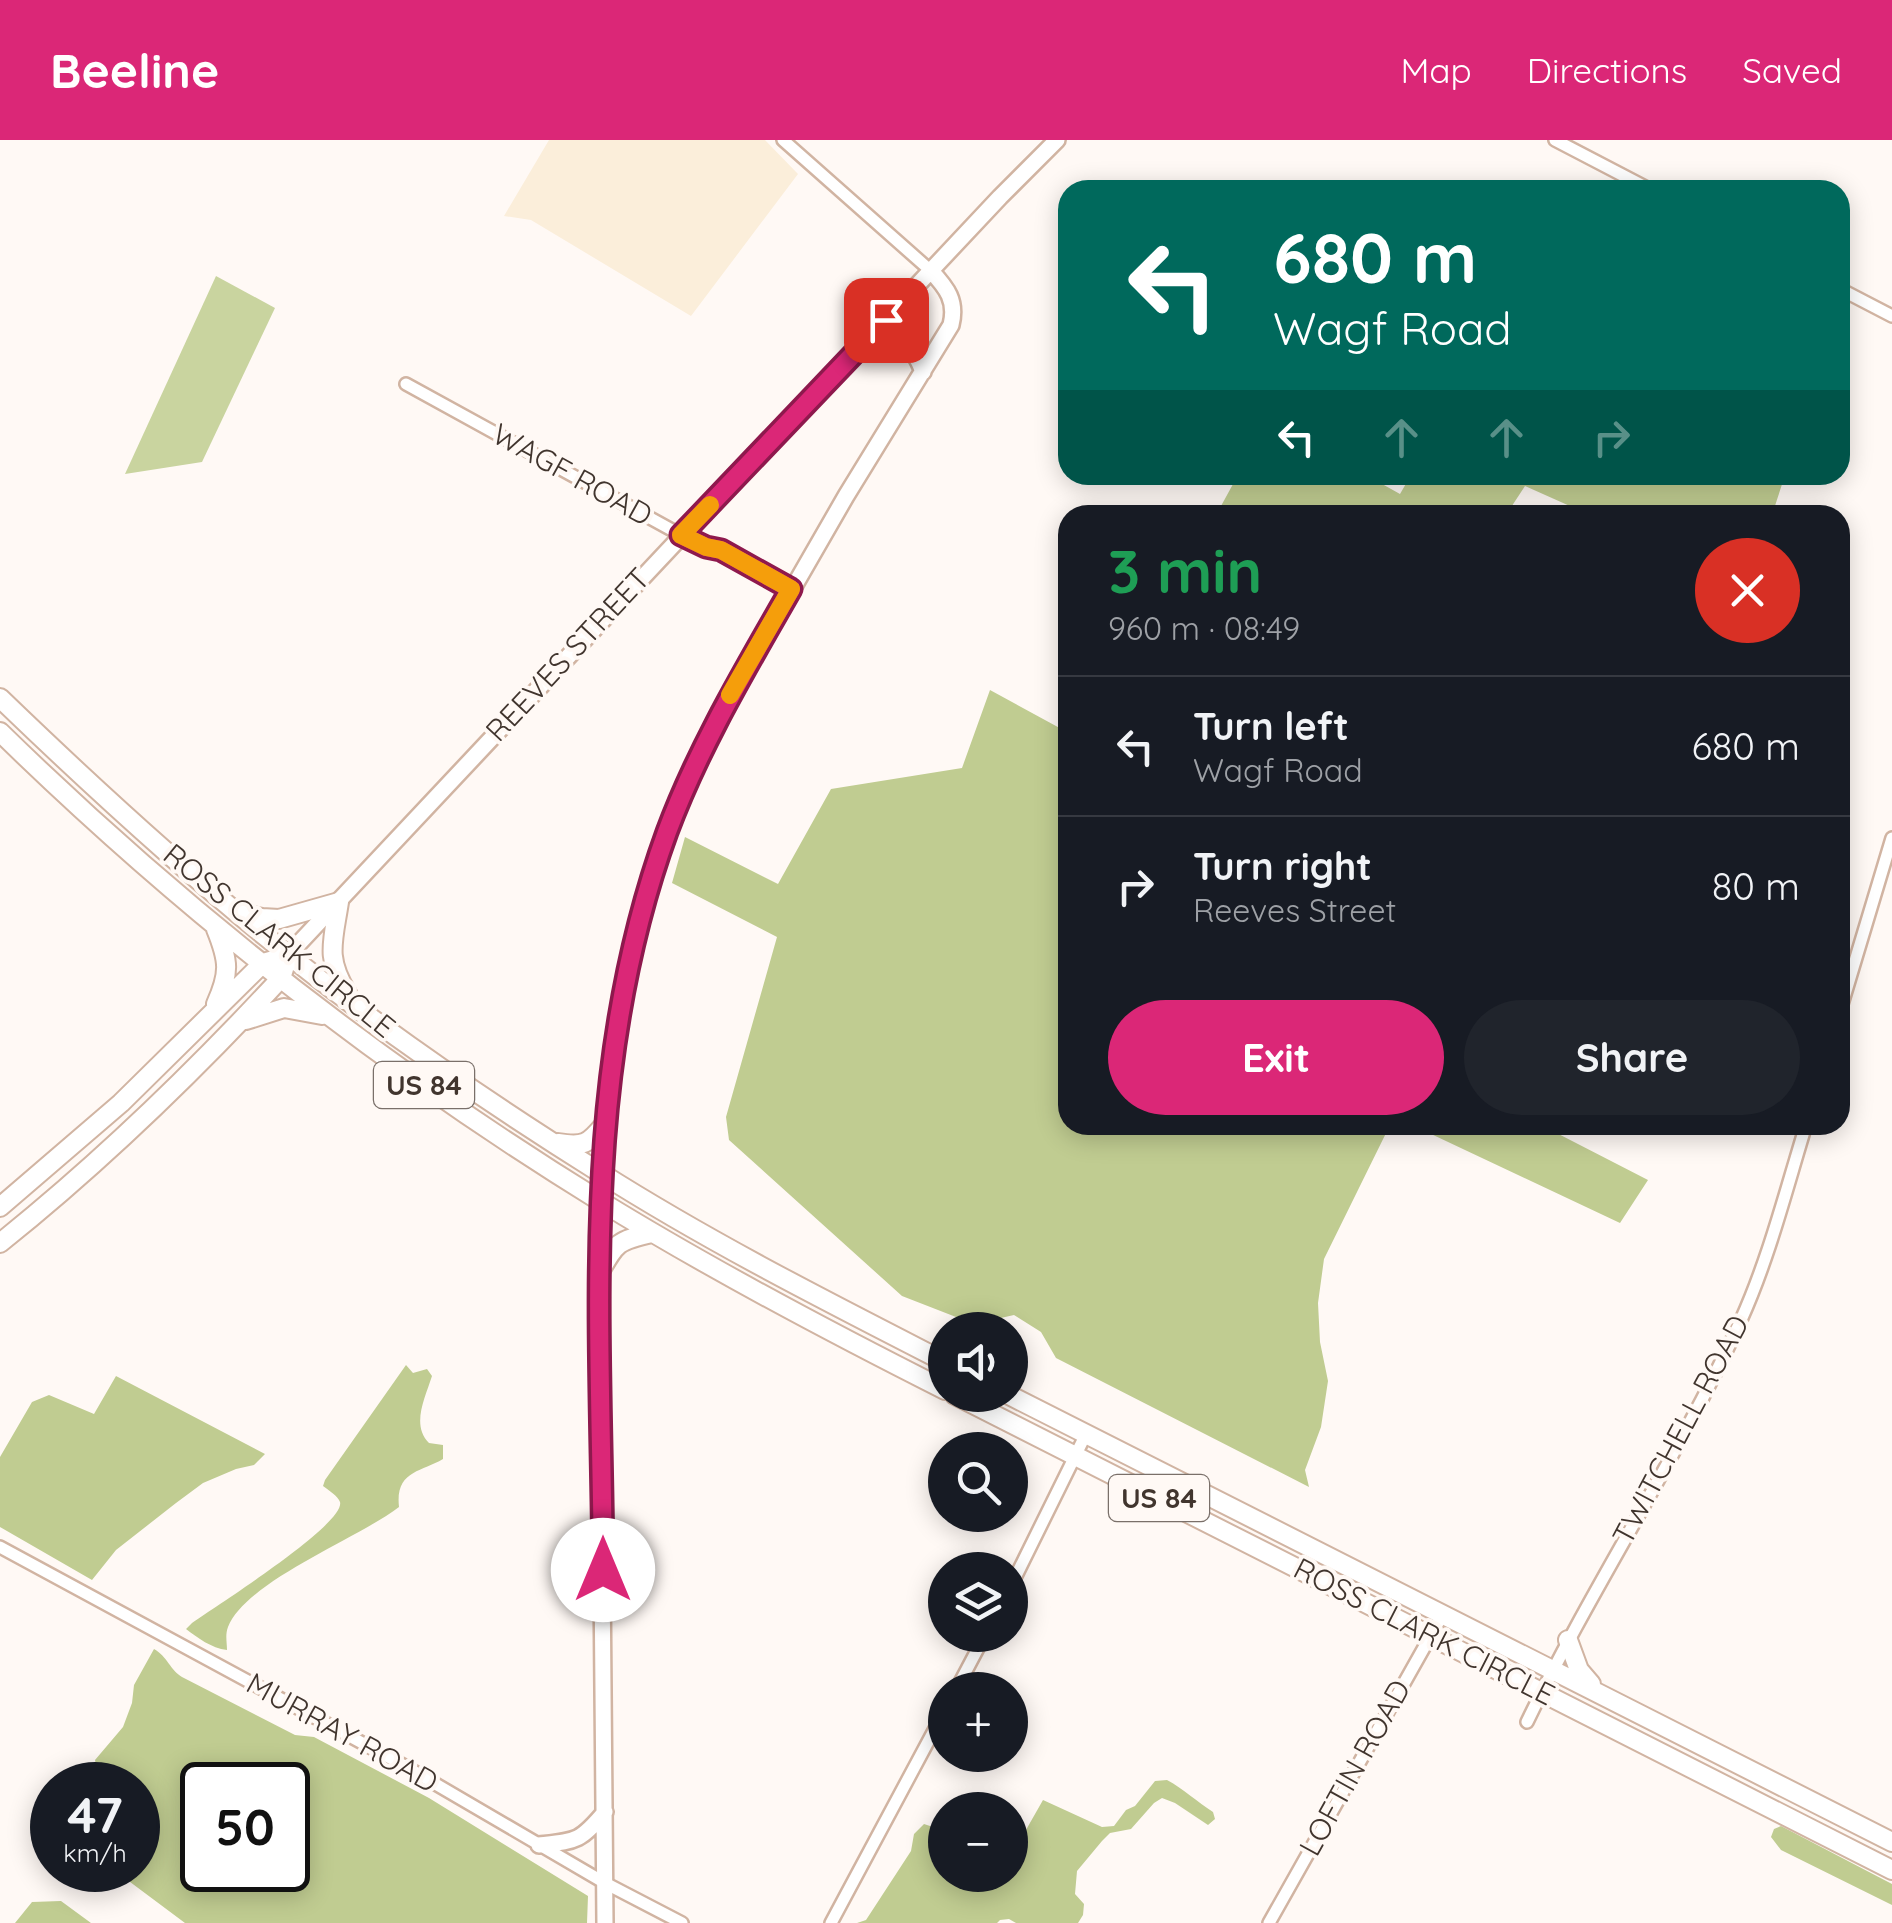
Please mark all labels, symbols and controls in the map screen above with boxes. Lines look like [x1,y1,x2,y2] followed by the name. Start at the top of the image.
[50,40,219,100] text: Beeline
[1400,48,1472,92] text: Map
[1527,48,1687,92] text: Directions
[1742,48,1842,92] text: Saved
[1273,213,1477,301] text: 680 m
[1108,220,1238,350] icon: left
[844,278,929,363] pin
[859,293,914,348] icon: arrive
[1273,300,1512,356] text: Wagf Road
[1269,410,1324,465] icon: left
[1374,410,1429,465] icon: ahead
[1479,410,1534,465] icon: ahead
[1584,410,1639,465] icon: right
[486,415,659,534] street label: WAGF ROAD
[1108,533,1262,608] text: 3 min
[1695,538,1800,643] button: close
[477,560,657,749] street label: REEVES STREET
[1108,608,1300,648] text: 960 m · 08:49
[1193,702,1349,750] text: Turn left
[1108,719,1163,774] icon: left
[1691,722,1800,770] text: 680 m
[1193,750,1363,790] text: Wagf Road
[156,835,403,1046] street label: ROSS CLARK CIRCLE
[1193,842,1372,890] text: Turn right
[1108,859,1163,914] icon: right
[1712,862,1800,910] text: 80 m
[1193,890,1396,930] text: Reeves Street
[1108,1000,1444,1115] button: Exit
[1464,1000,1800,1115] button: Share
[374,1062,474,1108] road number: US 84
[1604,1308,1757,1551] street label: TWITCHELL ROAD
[928,1312,1028,1892] map controls
[928,1312,1028,1412] button: sound
[928,1432,1028,1532] button: search
[1109,1475,1209,1521] road number: US 84
[551,1518,655,1622] position arrow
[1288,1549,1561,1713] street label: ROSS CLARK CIRCLE
[928,1552,1028,1652] button: layers
[240,1664,445,1800] street label: MURRAY ROAD
[928,1672,1028,1772] button: +
[1290,1673,1418,1862] street label: LOFTIN ROAD
[180,1762,310,1892] speed limit sign: 50
[67,1783,123,1846] text: 47
[928,1792,1028,1892] button: −
[63,1837,127,1868] text: km/h

